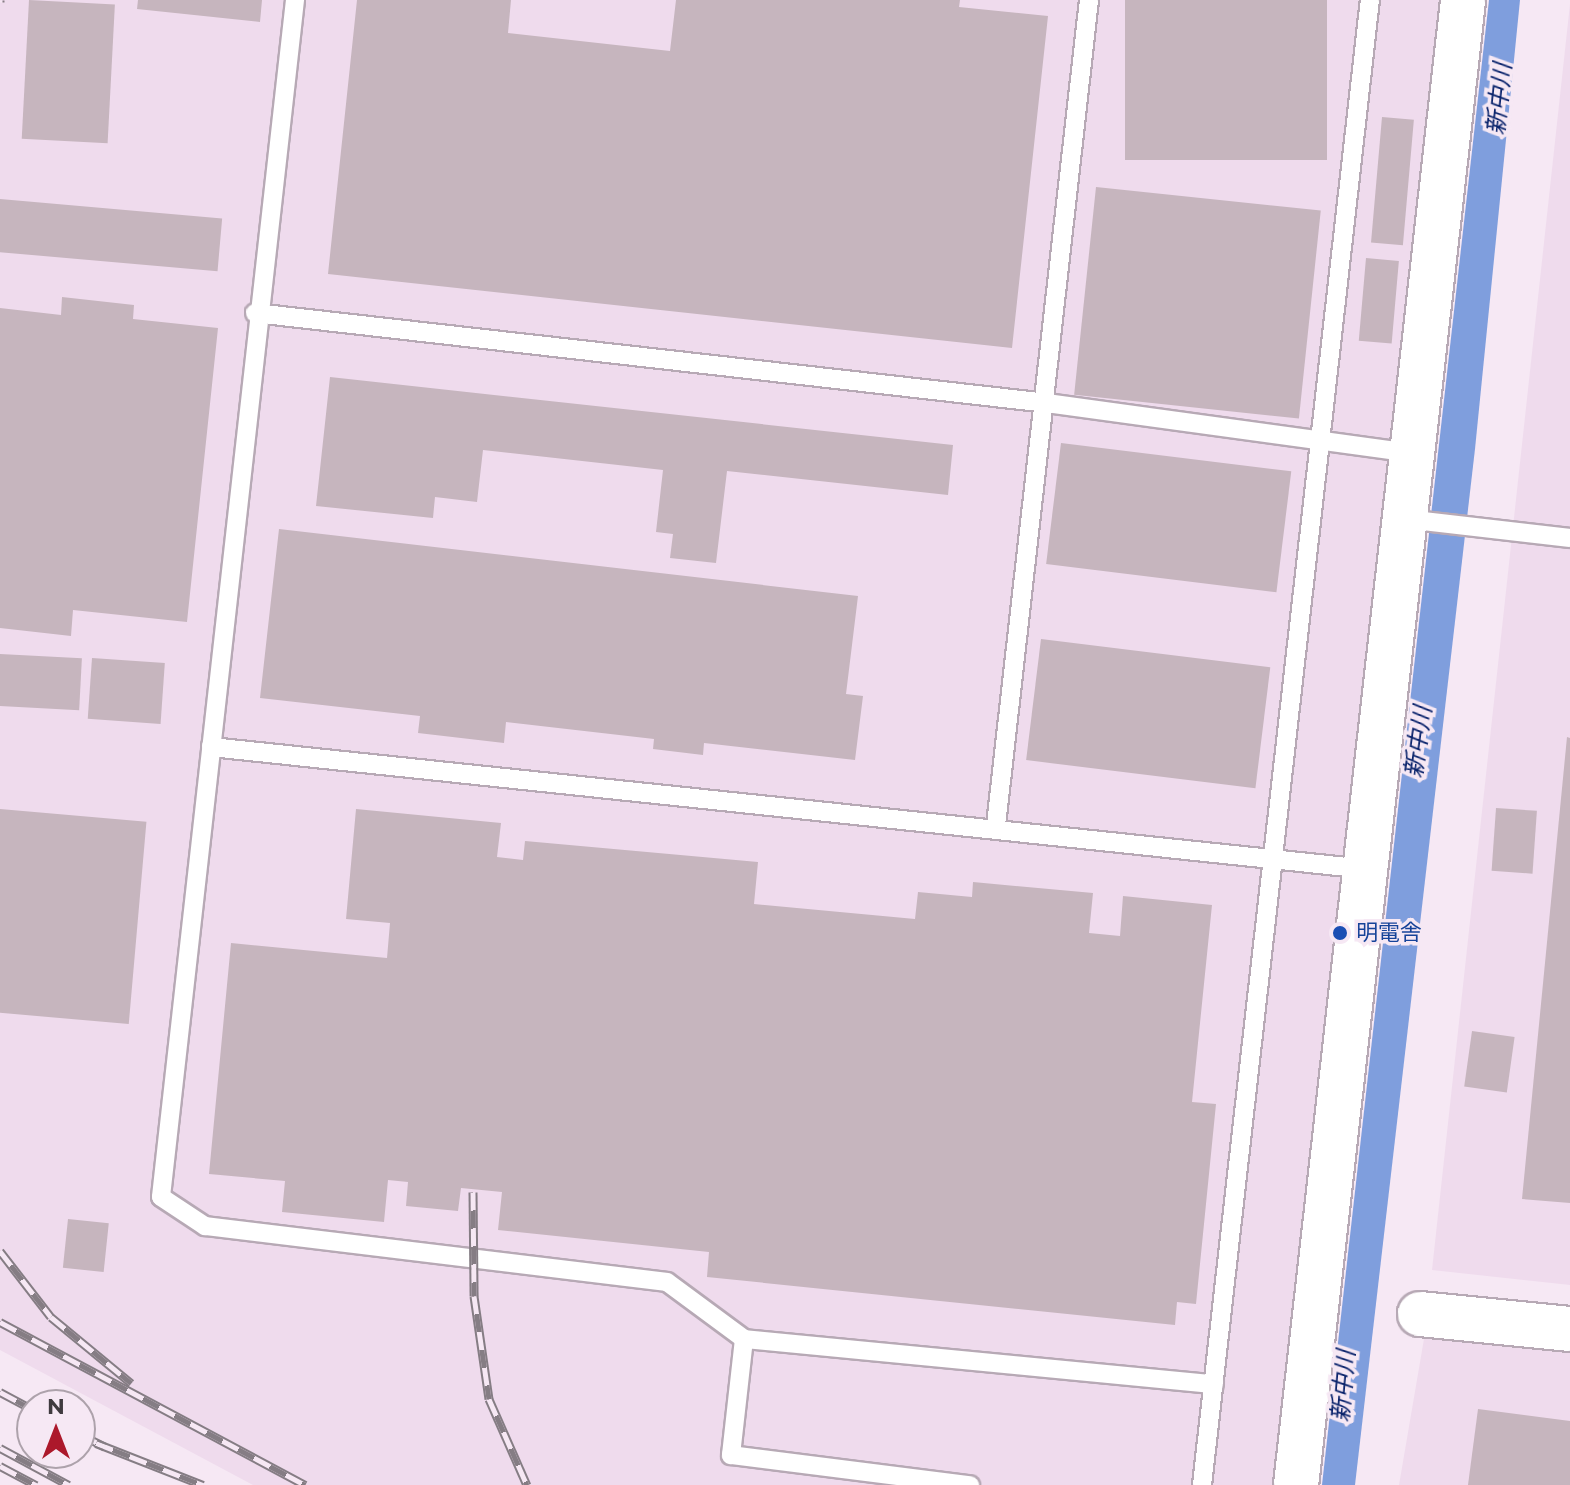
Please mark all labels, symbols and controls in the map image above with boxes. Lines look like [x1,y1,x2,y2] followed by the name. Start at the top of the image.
[1481,62,1517,136] water label: 新中川
[1399,704,1437,780] water label: 新中川
[1356,920,1422,946] place label: 明電舎
[1331,924,1349,942] marker: 明電舎
[1326,1349,1360,1423] water label: 新中川
[16,1389,96,1469] north arrow
[47,1393,65,1420] text: N

